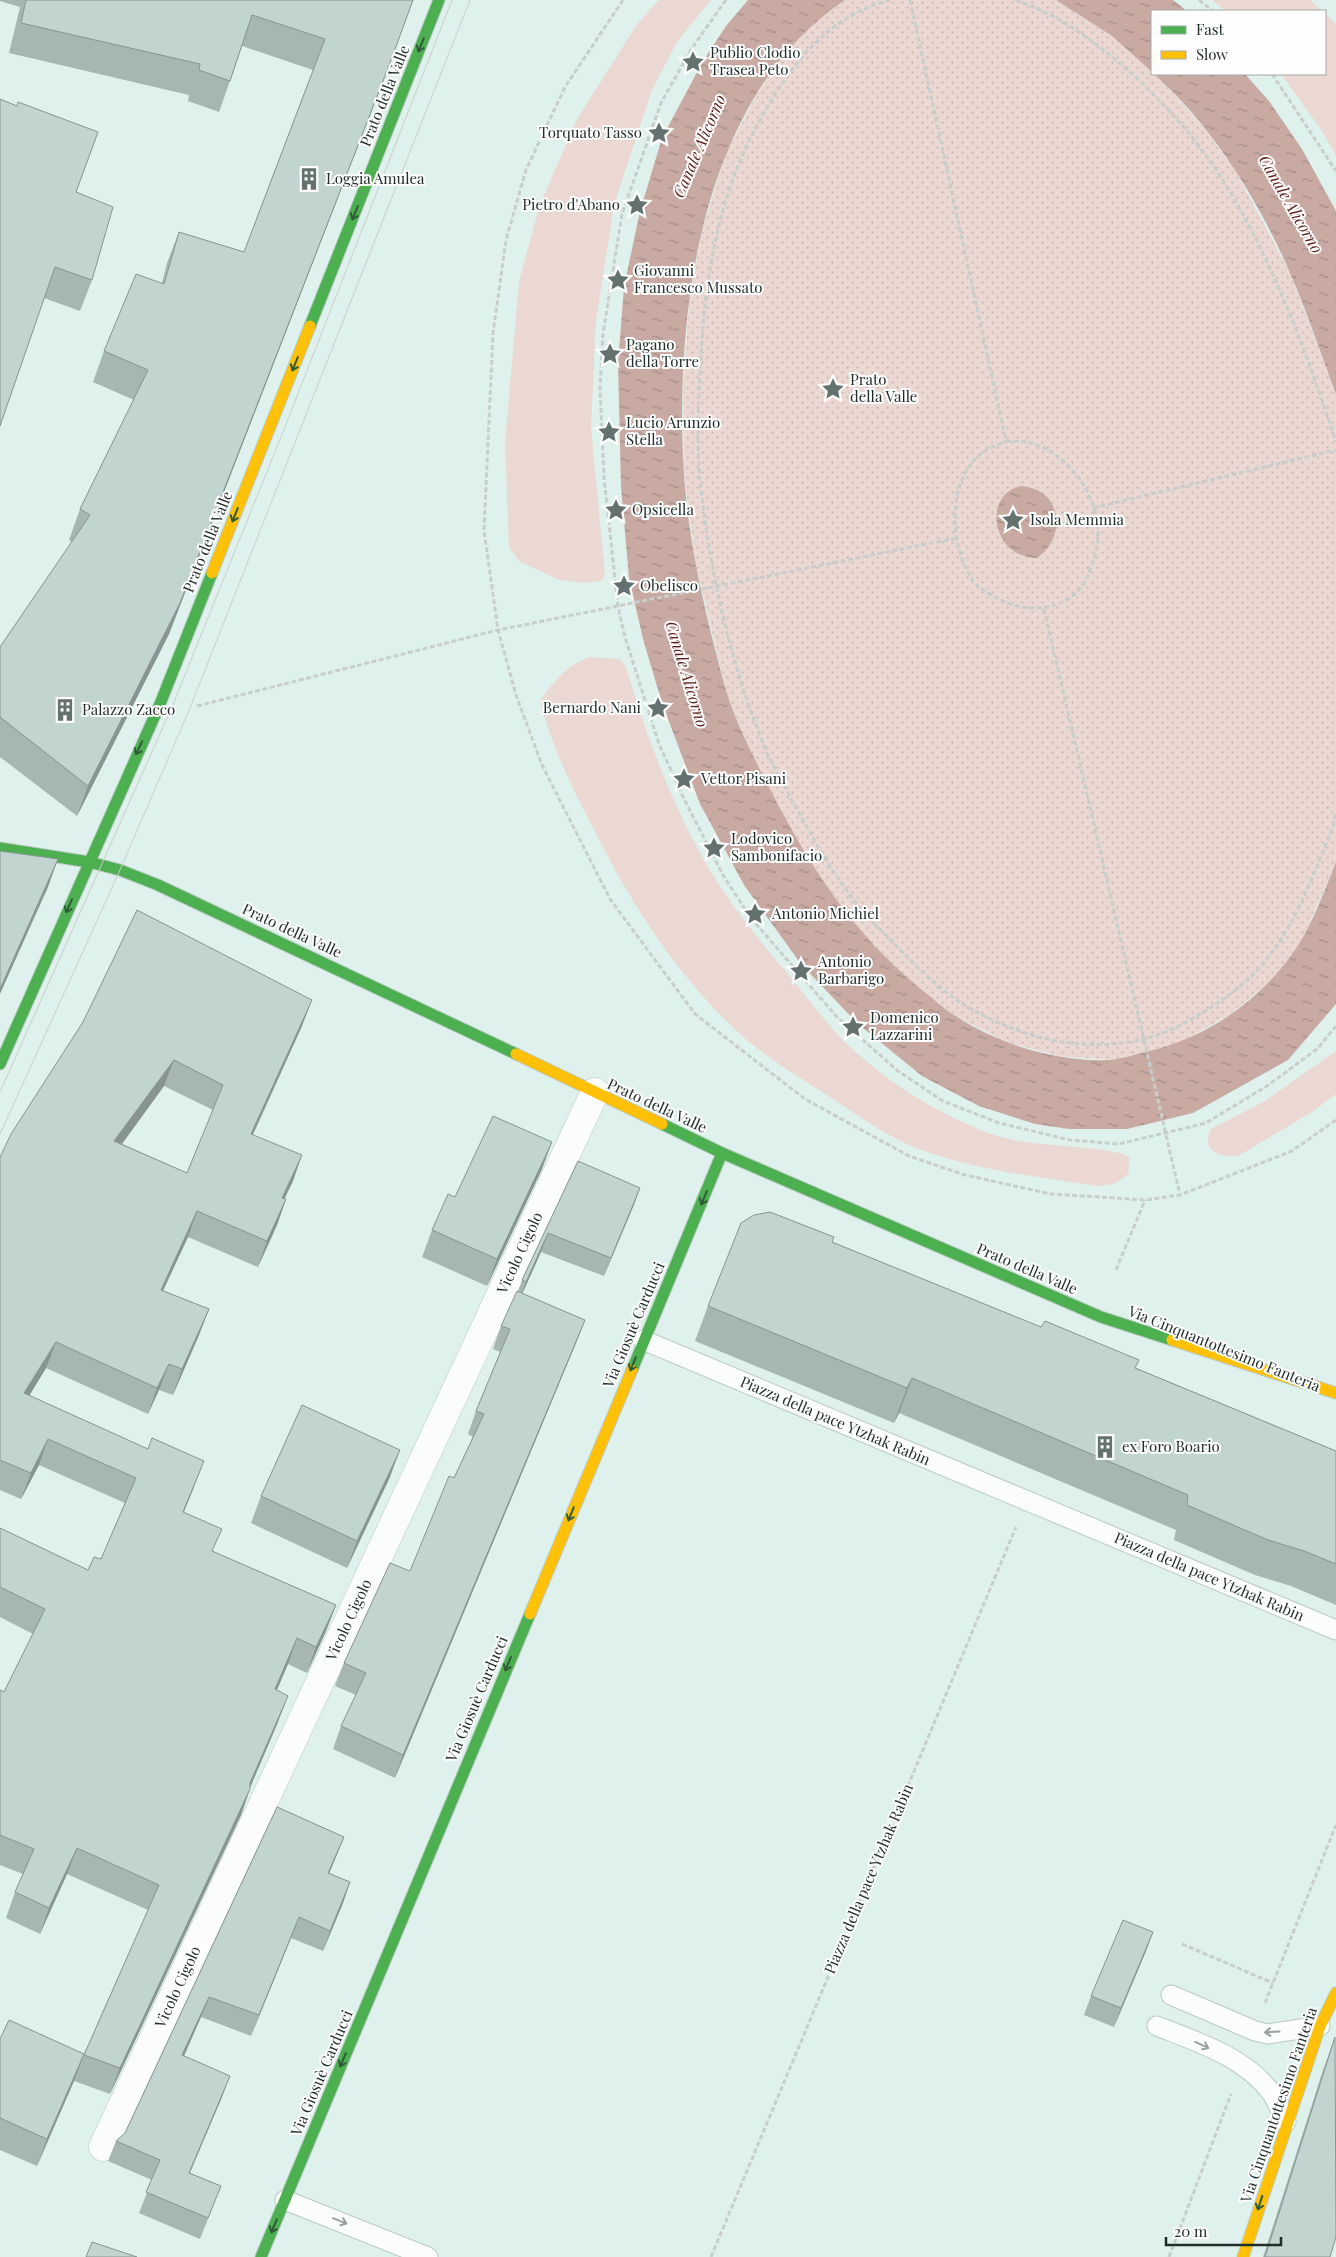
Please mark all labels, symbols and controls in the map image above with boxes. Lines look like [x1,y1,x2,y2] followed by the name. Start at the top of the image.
[1151,10,1326,75] legend
[1196,19,1225,39] text: Fast
[416,37,425,52] one-way arrow
[355,42,414,149] street label: Prato della Valle
[710,42,800,79] place label: Publio Clodio Trasea Peto
[1196,44,1228,64] text: Slow
[680,49,706,75] place icon: Publio Clodio Trasea Peto
[667,91,730,201] water label: Canale Alicorno
[646,120,672,146] place icon: Torquato Tasso
[539,122,642,142] place label: Torquato Tasso
[1255,151,1328,257] water label: Canale Alicorno
[296,166,322,192] building icon: Loggia Amulea
[326,168,425,188] place label: Loggia Amulea
[624,192,650,218] place icon: Pietro d'Abano
[522,194,620,214] place label: Pietro d'Abano
[350,205,359,220] one-way arrow
[634,260,763,297] place label: Giovanni Francesco Mussato
[605,267,631,293] place icon: Giovanni Francesco Mussato
[626,334,699,371] place label: Pagano della Torre
[597,341,623,367] place icon: Pagano della Torre
[290,356,299,371] one-way arrow
[850,369,917,406] place label: Prato della Valle
[820,376,846,402] place icon: Prato della Valle
[626,412,720,449] place label: Lucio Arunzio Stella
[596,419,622,445] place icon: Lucio Arunzio Stella
[178,488,237,595] street label: Prato della Valle
[603,497,629,523] place icon: Opsicella
[632,499,694,519] place label: Opsicella
[230,507,239,522] one-way arrow
[1000,507,1026,533] place icon: Isola Memmia
[1030,509,1125,529] place label: Isola Memmia
[611,573,637,599] place icon: Obelisco
[640,575,698,595] place label: Obelisco
[661,618,714,730] water label: Canale Alicorno
[645,695,671,721] place icon: Bernardo Nani
[52,697,78,723] building icon: Palazzo Zacco
[543,697,642,717] place label: Bernardo Nani
[82,699,175,719] place label: Palazzo Zacco
[134,740,144,755] one-way arrow
[671,766,697,792] place icon: Vettor Pisani
[700,768,787,788] place label: Vettor Pisani
[731,828,822,865] place label: Lodovico Sambonifacio
[701,835,727,861] place icon: Lodovico Sambonifacio
[64,898,74,913] one-way arrow
[239,898,345,962] street label: Prato della Valle
[742,901,768,927] place icon: Antonio Michiel
[771,903,879,923] place label: Antonio Michiel
[817,951,884,988] place label: Antonio Barbarigo
[788,958,814,984] place icon: Antonio Barbarigo
[870,1007,939,1044] place label: Domenico Lazzarini
[840,1014,866,1040] place icon: Domenico Lazzarini
[604,1073,710,1137] street label: Prato della Valle
[699,1190,708,1205] one-way arrow
[491,1209,547,1297] street label: Vicolo Cigolo
[974,1238,1081,1298] street label: Prato della Valle
[597,1258,669,1392] street label: Via Giosuè Carducci
[1124,1300,1324,1396] street label: Via Cinquantottesimo Fanteria
[628,1356,637,1371] one-way arrow
[737,1371,933,1469] street label: Piazza della pace Ytzhak Rabin
[1092,1434,1118,1460] building icon: ex Foro Boario
[1122,1436,1220,1456] place label: ex Foro Boario
[565,1506,575,1521] one-way arrow
[1111,1527,1307,1625] street label: Piazza della pace Ytzhak Rabin
[320,1576,376,1664] street label: Vicolo Cigolo
[440,1632,512,1766] street label: Via Giosuè Carducci
[503,1656,513,1671] one-way arrow
[819,1781,917,1977] street label: Piazza della pace Ytzhak Rabin
[149,1943,205,2031] street label: Vicolo Cigolo
[1235,2004,1321,2206] street label: Via Cinquantottesimo Fanteria
[285,2006,357,2140] street label: Via Giosuè Carducci
[1264,2028,1280,2037] one-way arrow
[1194,2040,1209,2050] one-way arrow
[338,2052,347,2067] one-way arrow
[1255,2195,1264,2211] one-way arrow
[1166,2214,1281,2246] scale bar
[332,2216,347,2226] one-way arrow
[269,2218,279,2233] one-way arrow
[1174,2221,1208,2241] text: 20 m

